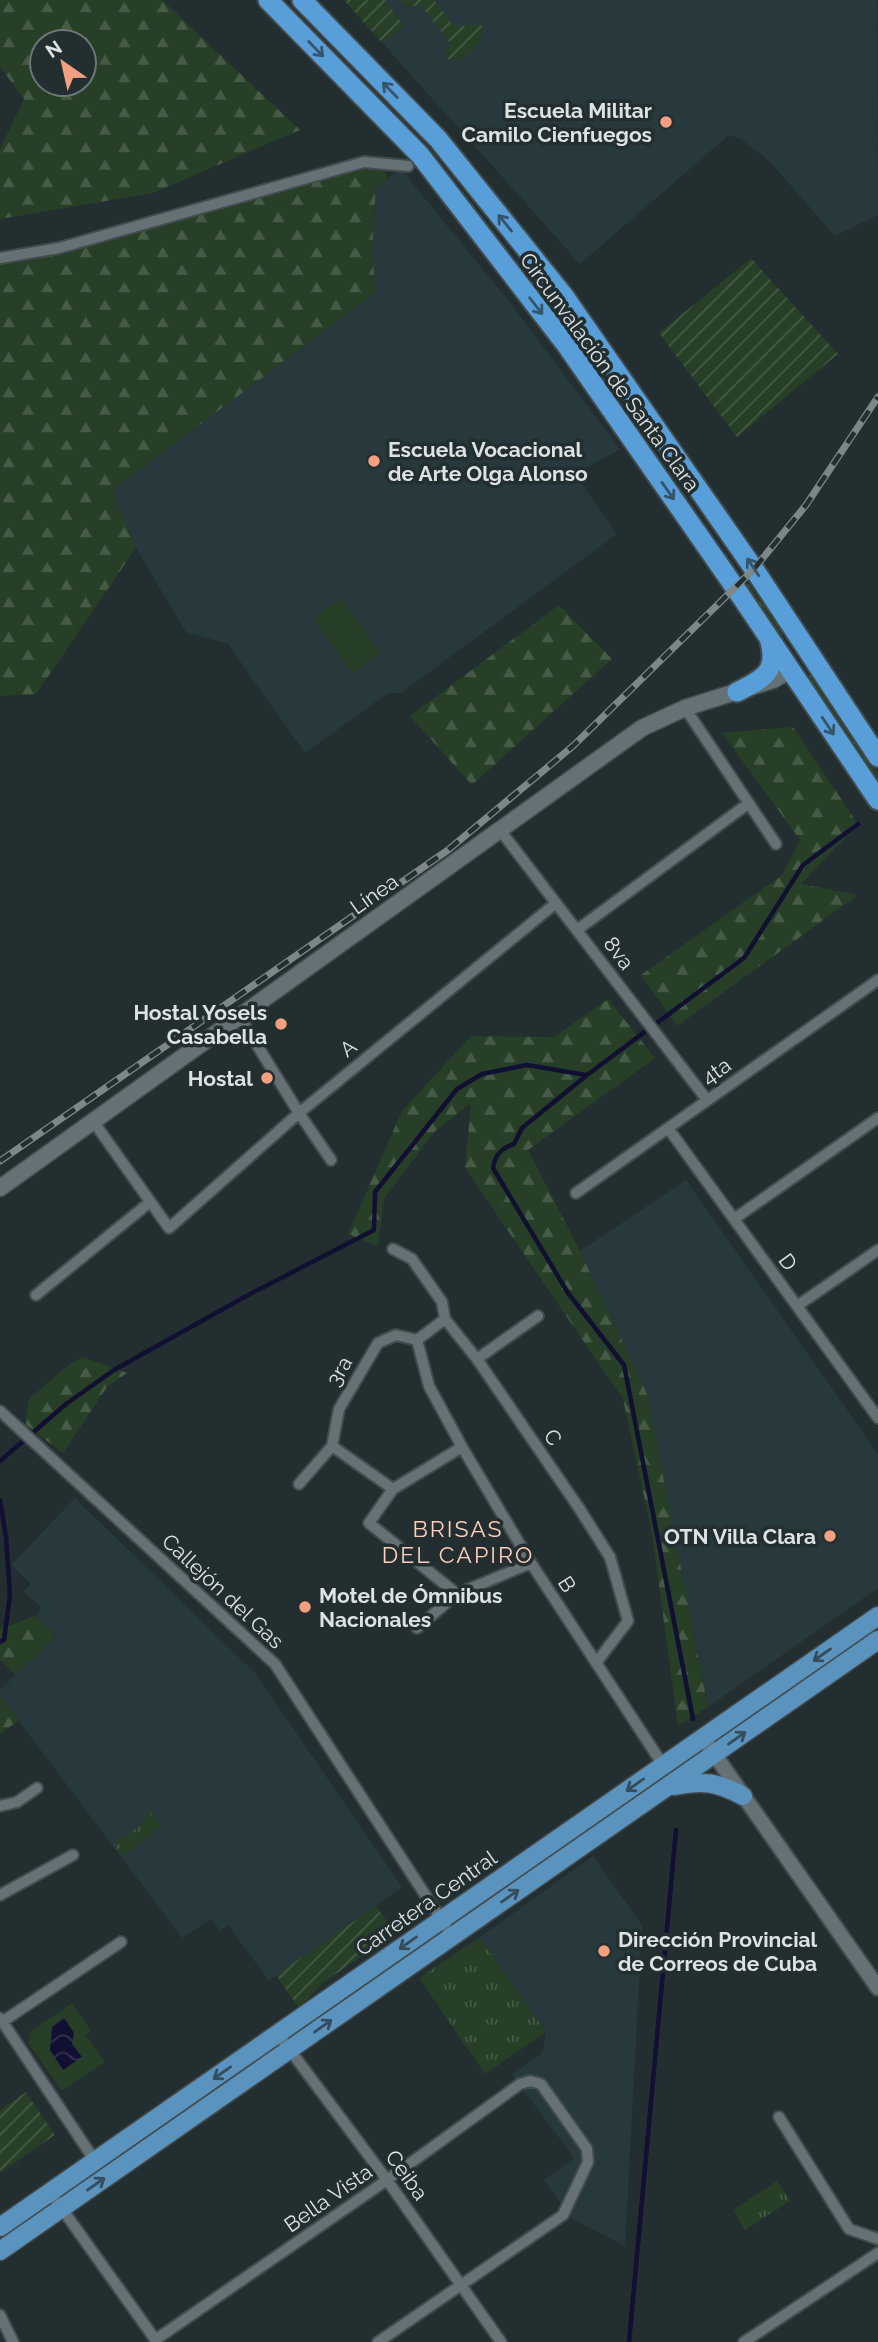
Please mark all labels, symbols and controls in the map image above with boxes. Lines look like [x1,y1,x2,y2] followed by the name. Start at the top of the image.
[28,28,98,98] north arrow
[41,36,66,62] text: N
[307,40,324,57] one-way arrow
[381,82,398,99] one-way arrow
[462,98,652,147] place label: Escuela Militar Camilo Cienfuegos
[658,114,674,130] marker: Escuela Militar Camilo Cienfuegos
[498,215,513,233] one-way arrow
[515,248,705,496] street label: Circunvalación de Santa Clara
[528,297,543,315] one-way arrow
[388,437,588,486] place label: Escuela Vocacional de Arte Olga Alonso
[366,453,382,469] marker: Escuela Vocacional de Arte Olga Alonso
[661,481,675,500] one-way arrow
[745,558,760,577] one-way arrow
[821,716,835,736] one-way arrow
[345,869,403,919] street label: Línea
[599,932,639,974] street label: 8va
[133,1000,267,1049] place label: Hostal Yosels Casabella
[273,1016,289,1032] marker: Hostal Yosels Casabella
[335,1034,361,1062] street label: A
[697,1052,735,1090] street label: 4ta
[188,1066,253,1091] place label: Hostal
[259,1070,275,1086] marker: Hostal
[773,1249,803,1275] street label: D
[321,1352,357,1390] street label: 3ra
[539,1424,567,1450] street label: C
[382,1515,534,1568] district label: BRISAS DEL CAPIRO
[664,1524,816,1549] place label: OTN Villa Clara
[157,1528,289,1654] street label: Callejón del Gas
[822,1528,838,1544] marker: OTN Villa Clara
[553,1571,581,1597] street label: B
[319,1583,502,1632] place label: Motel de Ómnibus Nacionales
[297,1599,313,1615] marker: Motel de Ómnibus Nacionales
[813,1648,832,1662] one-way arrow
[727,1731,746,1745] one-way arrow
[626,1778,645,1792] one-way arrow
[351,1845,501,1961] street label: Carretera Central
[500,1889,519,1903] one-way arrow
[618,1927,818,1976] place label: Dirección Provincial de Correos de Cuba
[399,1936,419,1950] one-way arrow
[596,1943,612,1959] marker: Dirección Provincial de Correos de Cuba
[313,2019,332,2033] one-way arrow
[213,2066,232,2080] one-way arrow
[381,2145,433,2205] street label: Ceiba
[279,2159,377,2237] street label: Bella Vista
[86,2177,105,2191] one-way arrow

